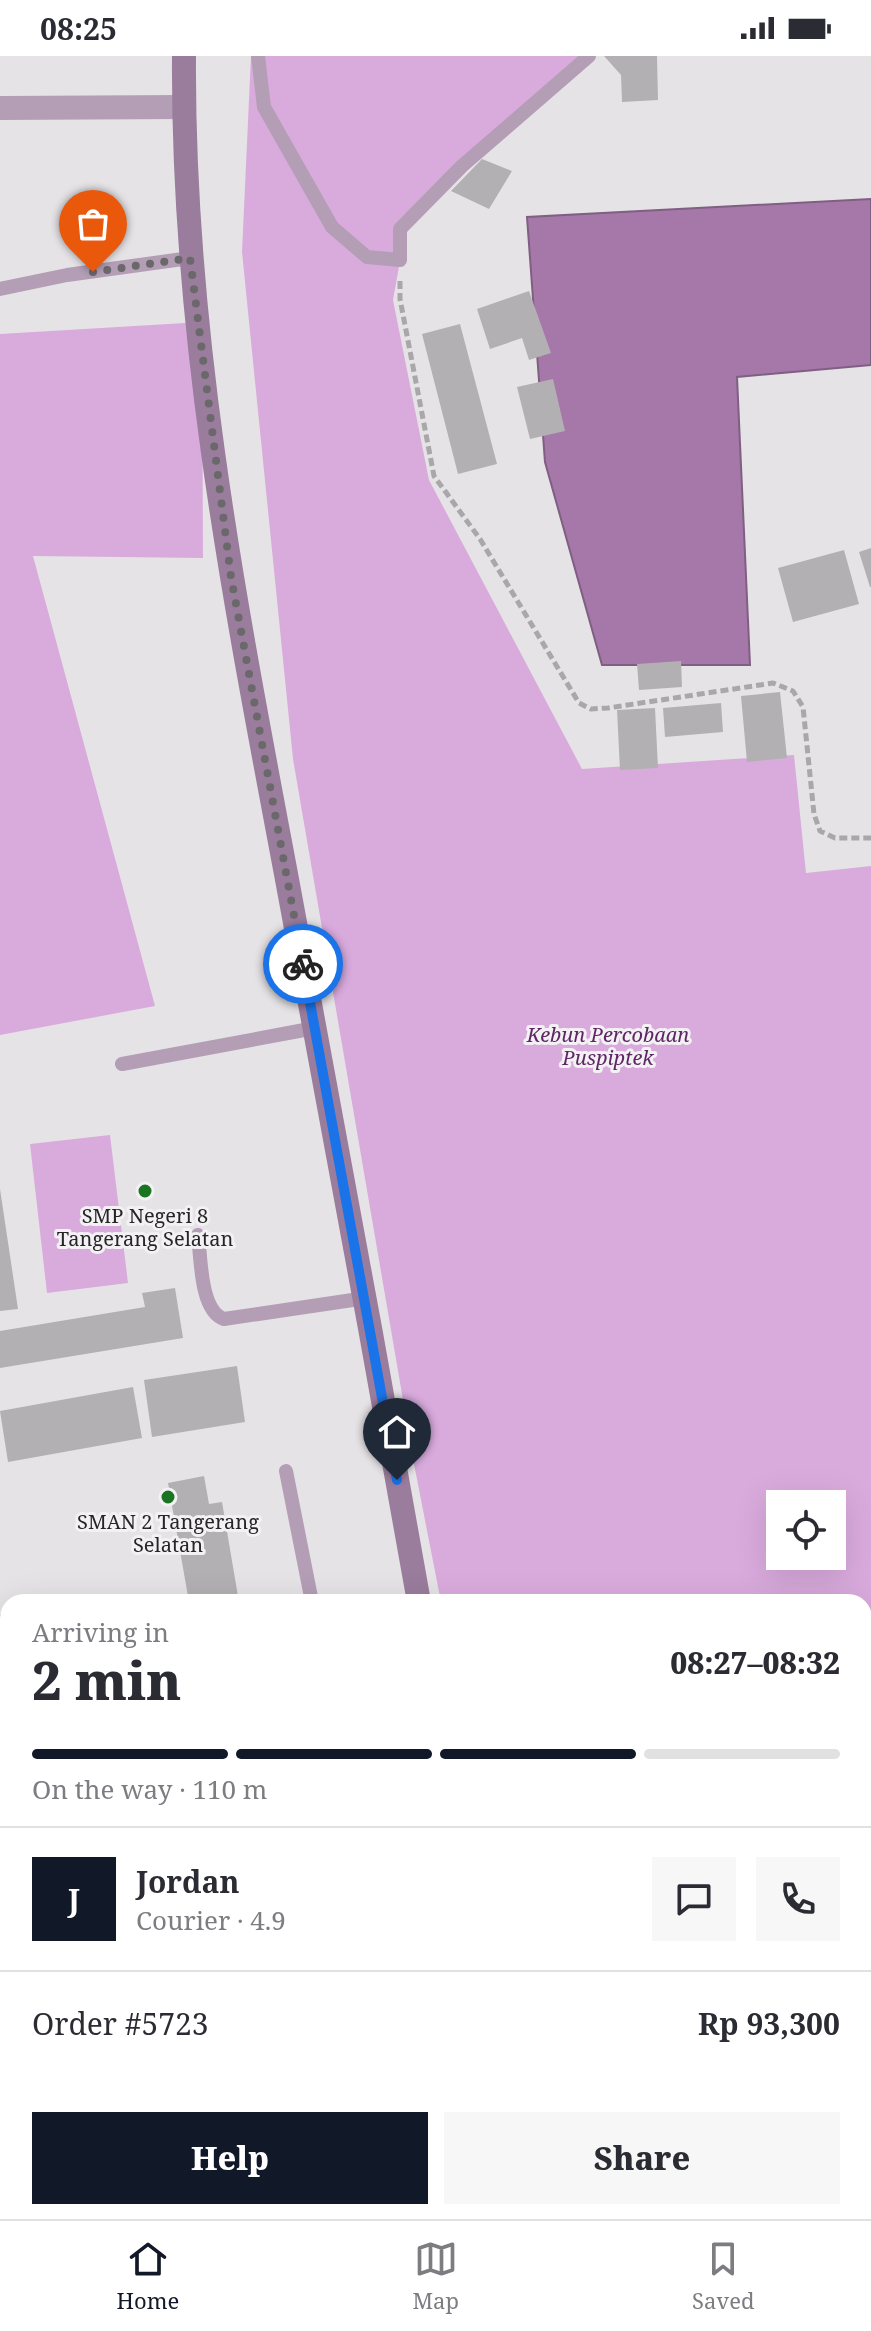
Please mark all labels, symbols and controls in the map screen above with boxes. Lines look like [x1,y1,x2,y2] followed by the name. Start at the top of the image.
[40,8,117,49] text: 08:25
[59,190,127,272] pin
[71,202,115,246] icon: bag
[263,924,343,1004] courier
[281,942,325,986] icon: bike
[526,1021,689,1071] park label: Kebun Percobaan Puspiptek
[136,1182,154,1200] marker: SMP Negeri 8 Tangerang Selatan
[57,1202,233,1252] place label: SMP Negeri 8 Tangerang Selatan
[363,1398,431,1480] pin
[375,1410,419,1454] icon: home
[159,1488,177,1506] marker: SMAN 2 Tangerang Selatan
[766,1490,846,1570] map controls
[766,1490,846,1570] button: locate
[77,1508,259,1558] place label: SMAN 2 Tangerang Selatan
[32,1614,169,1650] text: Arriving in
[670,1642,840,1683] text: 08:27–08:32
[32,1644,181,1715] text: 2 min
[32,1771,267,1807] text: On the way · 110 m
[652,1857,736,1941] button: chat
[756,1857,840,1941] button: phone
[136,1861,239,1902] text: Jordan
[68,1879,80,1920] text: J
[136,1902,286,1938] text: Courier · 4.9
[32,2003,209,2044] text: Order #5723
[698,2003,840,2044] text: Rp 93,300
[32,2112,428,2204] button: Help
[444,2112,840,2204] button: Share
[117,2237,179,2315] tab: Home
[412,2237,459,2315] tab: Map
[692,2237,754,2315] tab: Saved

